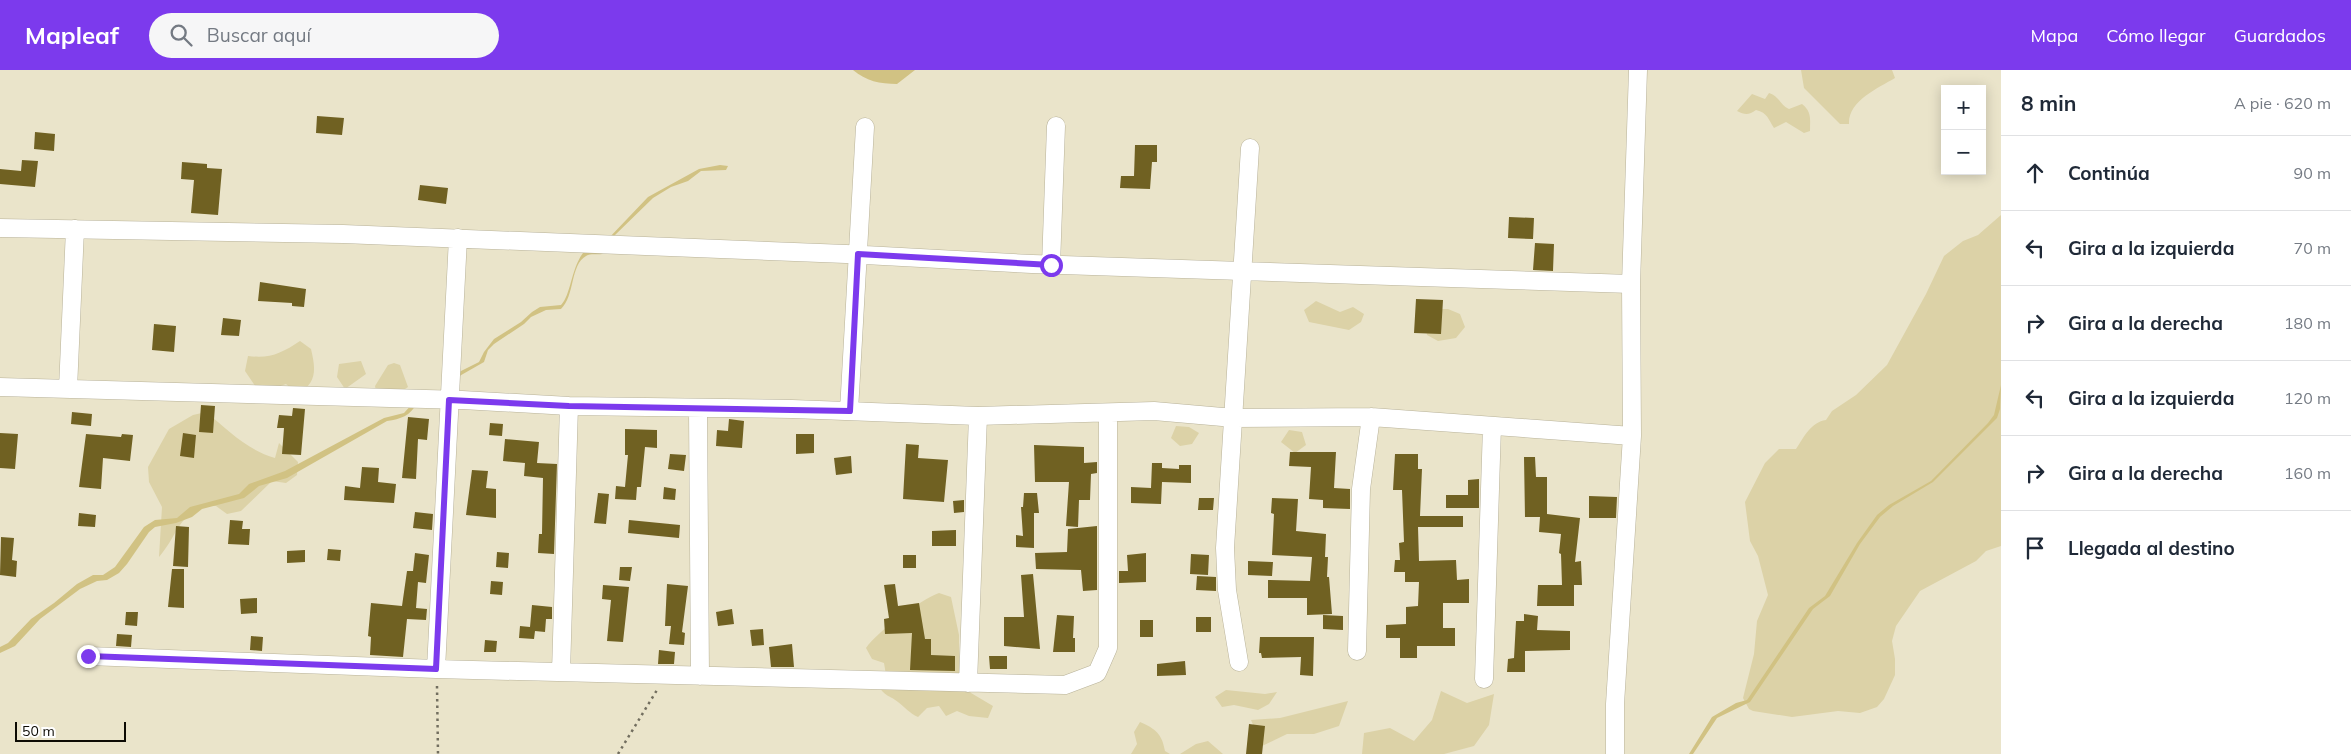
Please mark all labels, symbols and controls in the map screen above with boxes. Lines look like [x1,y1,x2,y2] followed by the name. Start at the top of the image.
[149,13,499,58] search box
[25,20,119,50] text: Mapleaf
[167,21,195,49] icon: search
[207,23,311,47] text: Buscar aquí
[2030,24,2078,47] text: Mapa
[2106,24,2206,47] text: Cómo llegar
[2234,24,2326,47] text: Guardados
[1941,85,1986,175] map controls
[1941,85,1986,130] button: +
[2021,90,2076,116] text: 8 min
[2234,93,2331,113] text: A pie · 620 m
[1941,130,1986,175] button: −
[2021,159,2049,187] icon: ahead
[2068,161,2150,185] text: Continúa
[2294,163,2331,183] text: 90 m
[2021,234,2049,262] icon: left
[2068,236,2234,260] text: Gira a la izquierda
[2294,238,2331,258] text: 70 m
[1040,254,1063,277] route start
[2021,309,2049,337] icon: right
[2068,311,2223,335] text: Gira a la derecha
[2284,313,2331,333] text: 180 m
[2021,384,2049,412] icon: left
[2068,386,2234,410] text: Gira a la izquierda
[2284,388,2331,408] text: 120 m
[2021,459,2049,487] icon: right
[2068,461,2223,485] text: Gira a la derecha
[2284,463,2331,483] text: 160 m
[2021,534,2049,562] icon: arrive
[2068,536,2235,560] text: Llegada al destino
[77,645,100,668] route end
[15,719,126,742] scale bar
[22,722,55,740] text: 50 m

